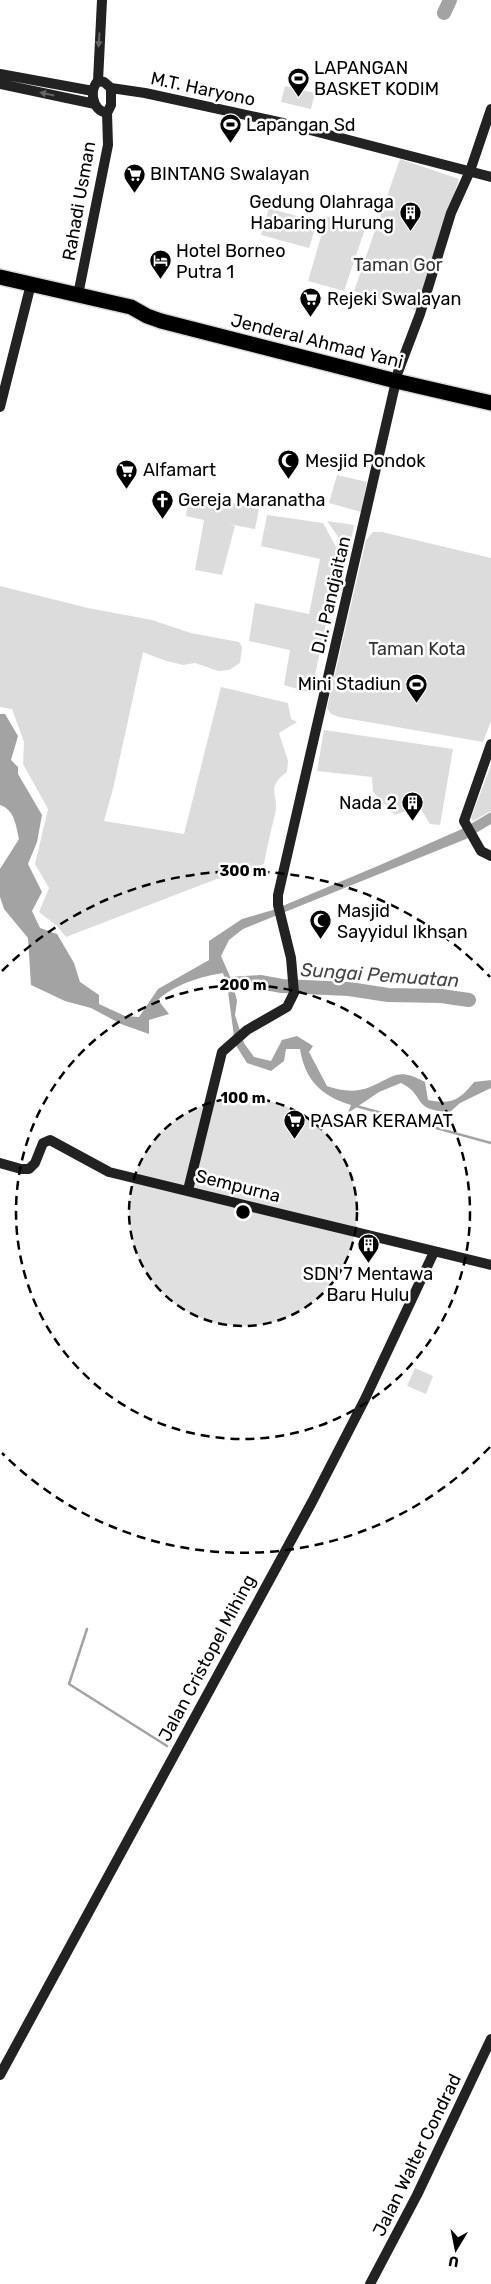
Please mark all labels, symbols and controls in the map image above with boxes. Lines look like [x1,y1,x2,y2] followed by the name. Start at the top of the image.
[95,33,103,49] one-way arrow
[314,57,439,100] place label: LAPANGAN BASKET KODIM
[286,66,310,97] sports icon: LAPANGAN BASKET KODIM
[149,67,257,111] street label: M.T. Haryono
[40,90,55,98] one-way arrow
[218,113,242,144] sports icon: Lapangan Sd
[246,114,356,136] place label: Lapangan Sd
[58,140,100,262] street label: Rahadi Usman
[122,162,146,193] supermarket icon: BINTANG Swalayan
[150,163,310,185] place label: BINTANG Swalayan
[249,191,394,234] place label: Gedung Olahraga Habaring Hurung
[398,200,422,231] building icon: Gedung Olahraga Habaring Hurung
[176,240,286,283] place label: Hotel Borneo Putra 1
[148,249,172,280] hotel icon: Hotel Borneo Putra 1
[353,254,443,276] park label: Taman Gor
[299,287,323,318] supermarket icon: Rejeki Swalayan
[327,288,461,310] place label: Rejeki Swalayan
[229,309,405,373] street label: Jenderal Ahmad Yani
[277,449,301,480] mosque icon: Mesjid Pondok
[305,450,426,472] place label: Mesjid Pondok
[115,458,139,489] supermarket icon: Alfamart
[143,459,216,481] place label: Alfamart
[150,488,174,519] church icon: Gereja Maranatha
[178,489,326,511] place label: Gereja Maranatha
[307,534,355,656] street label: D.I. Pandjaitan
[368,638,466,660] park label: Taman Kota
[405,672,429,703] sports icon: Mini Stadiun
[298,673,401,695] place label: Mini Stadiun
[401,791,425,822] building icon: Nada 2
[339,792,397,814] place label: Nada 2
[219,862,267,880] text: 300 m
[337,900,468,943] place label: Masjid Sayyidul Ikhsan
[309,909,333,940] mosque icon: Masjid Sayyidul Ikhsan
[300,958,460,992] water label: Sungai Pemuatan
[219,976,267,994] text: 200 m
[221,1089,265,1107] text: 100 m
[282,1109,306,1140] supermarket icon: PASAR KERAMAT
[310,1110,453,1132] place label: PASAR KERAMAT
[193,1165,283,1207] street label: Sempurna
[234,1203,252,1221] centre of rings
[356,1232,380,1263] building icon: SDN 7 Mentawa Baru Hulu
[303,1263,433,1306] place label: SDN 7 Mentawa Baru Hulu
[154,1571,260,1745] street label: Jalan Cristopel Mihing
[368,2070,466,2240] street label: Jalan Walter Condrad
[431,2224,481,2274] north arrow
[447,2252,460,2271] text: U

